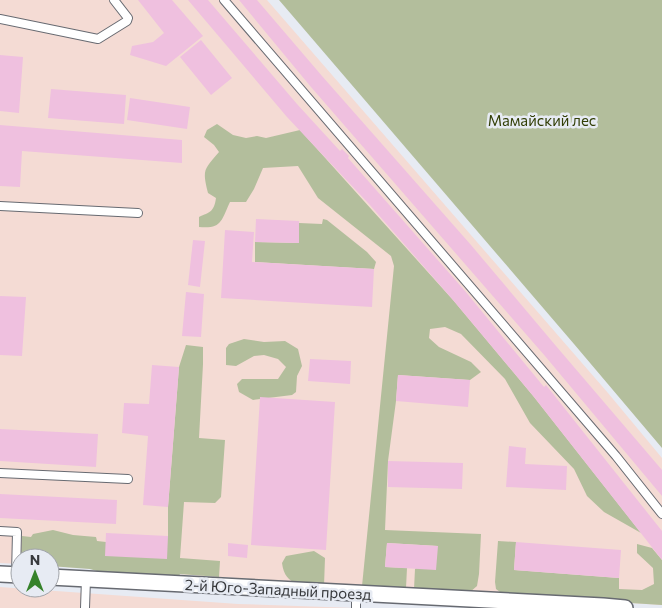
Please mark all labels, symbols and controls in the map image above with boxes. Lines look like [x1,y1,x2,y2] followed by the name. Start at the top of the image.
[488,111,596,129] park label: Мамайский лес
[10,548,60,598] north arrow
[30,551,40,568] text: N
[184,575,372,603] street label: 2-й Юго-Западный проезд

